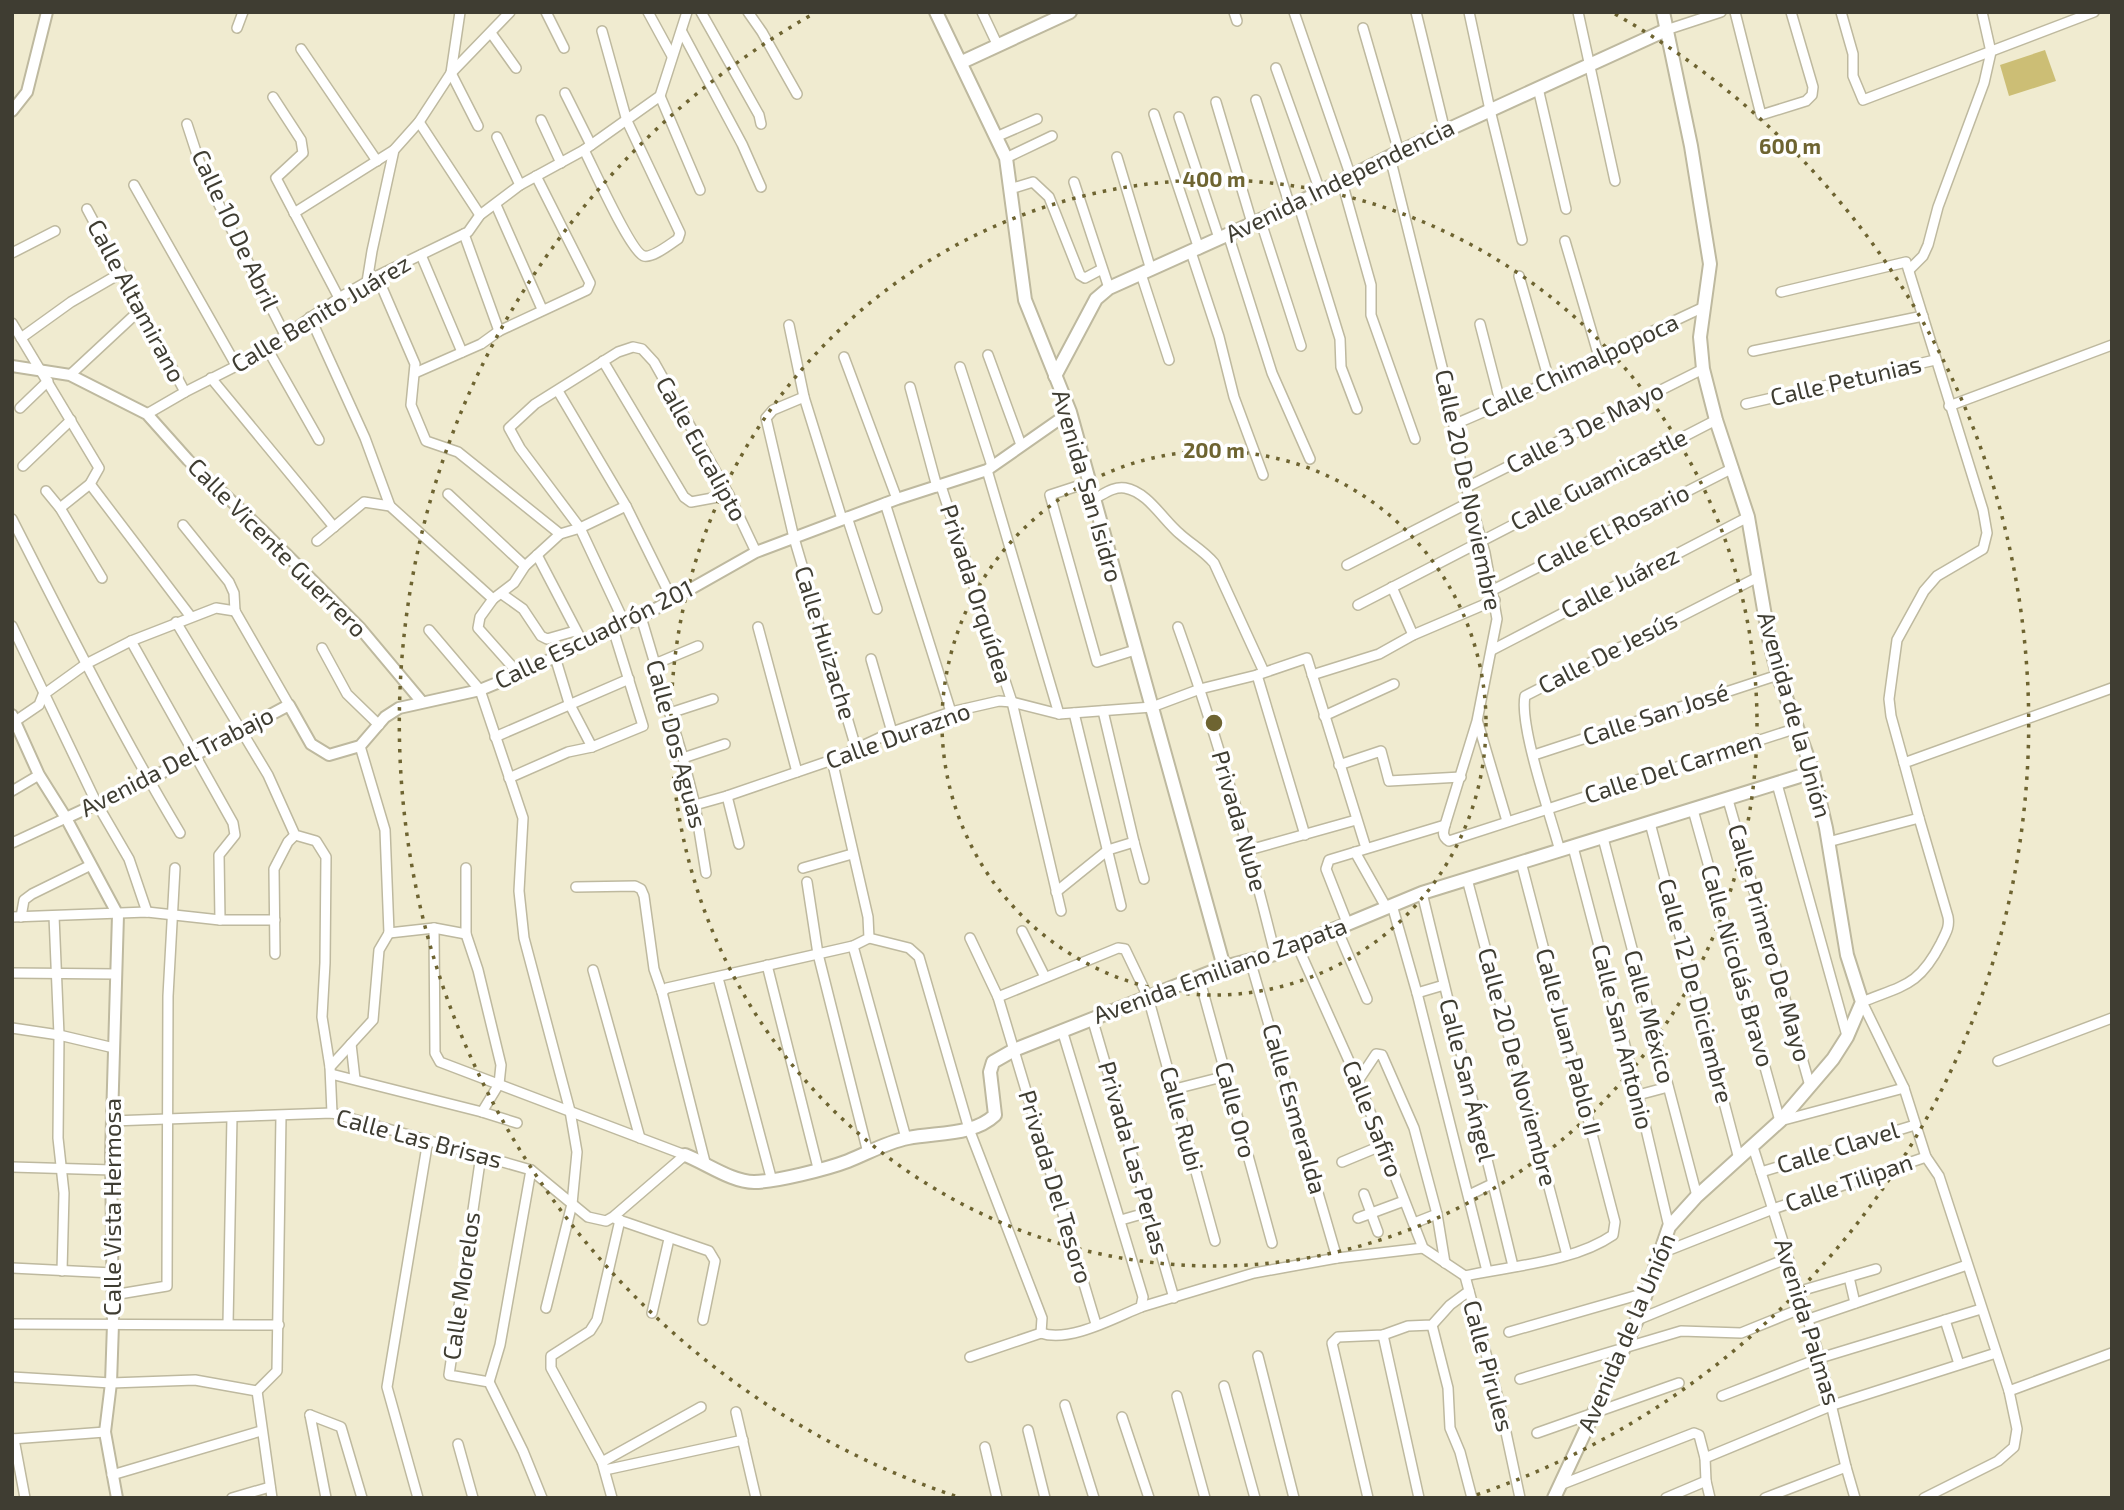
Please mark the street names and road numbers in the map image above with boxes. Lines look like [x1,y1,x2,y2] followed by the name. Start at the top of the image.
[1220,112,1459,248] street label: Avenida Independencia
[187,145,286,314] street label: Calle 10 De Abril
[82,214,192,387] street label: Calle Altamirano
[225,248,415,378] street label: Calle Benito Juárez
[1476,306,1683,423] street label: Calle Chimalpopoca
[1767,348,1924,411] street label: Calle Petunias
[1430,366,1509,613] street label: Calle 20 De Noviembre
[651,371,754,526] street label: Calle Eucalipto
[1501,375,1668,479] street label: Calle 3 De Mayo
[1047,386,1130,585] street label: Avenida San Isidro
[1505,422,1692,536] street label: Calle Guamicastle
[182,451,374,643] street label: Calle Vicente Guerrero
[1531,477,1694,579] street label: Calle El Rosario
[935,500,1020,687] street label: Privada Orquídea
[1556,540,1683,624] street label: Calle Juárez
[789,562,864,723] street label: Calle Huizache
[489,573,697,694] street label: Calle Escuadrón 201
[1533,604,1682,699] street label: Calle De Jesús
[1752,608,1839,821] street label: Avenida de la Unión
[641,656,714,831] street label: Calle Dos Aguas
[1579,676,1732,751] street label: Calle San José
[821,695,974,774] street label: Calle Durazno
[75,699,278,822] street label: Avenida Del Trabajo
[1580,724,1765,809] street label: Calle Del Carmen
[1207,747,1274,894] street label: Privada Nube
[1723,820,1818,1065] street label: Calle Primero De Mayo
[1696,861,1781,1070] street label: Calle Nicolás Bravo
[1653,875,1740,1106] street label: Calle 12 De Diciembre
[1089,910,1350,1029] street label: Avenida Emiliano Zapata
[1586,941,1660,1132] street label: Calle San Antonio
[1473,944,1564,1189] street label: Calle 20 De Noviembre
[1530,945,1608,1138] street label: Calle Juan Pablo II
[1619,947,1682,1087] street label: Calle México
[1434,995,1503,1164] street label: Calle San Ángel
[1257,1020,1334,1197] street label: Calle Esmeralda
[1337,1056,1410,1181] street label: Calle Safiro
[1093,1058,1176,1258] street label: Privada Las Perlas
[1210,1058,1263,1161] street label: Calle Oro
[1155,1063,1210,1174] street label: Calle Rubi
[1013,1086,1100,1287] street label: Privada Del Tesoro
[97,1098,126,1316] street label: Calle Vista Hermosa
[333,1101,505,1174] street label: Calle Las Brisas
[1773,1114,1902,1179] street label: Calle Clavel
[1781,1146,1916,1217] street label: Calle Tilipan
[436,1210,485,1362] street label: Calle Morelos
[1571,1229,1681,1436] street label: Avenida de la Unión
[1769,1235,1848,1408] street label: Avenida Palmas
[1458,1297,1521,1435] street label: Calle Pirules

